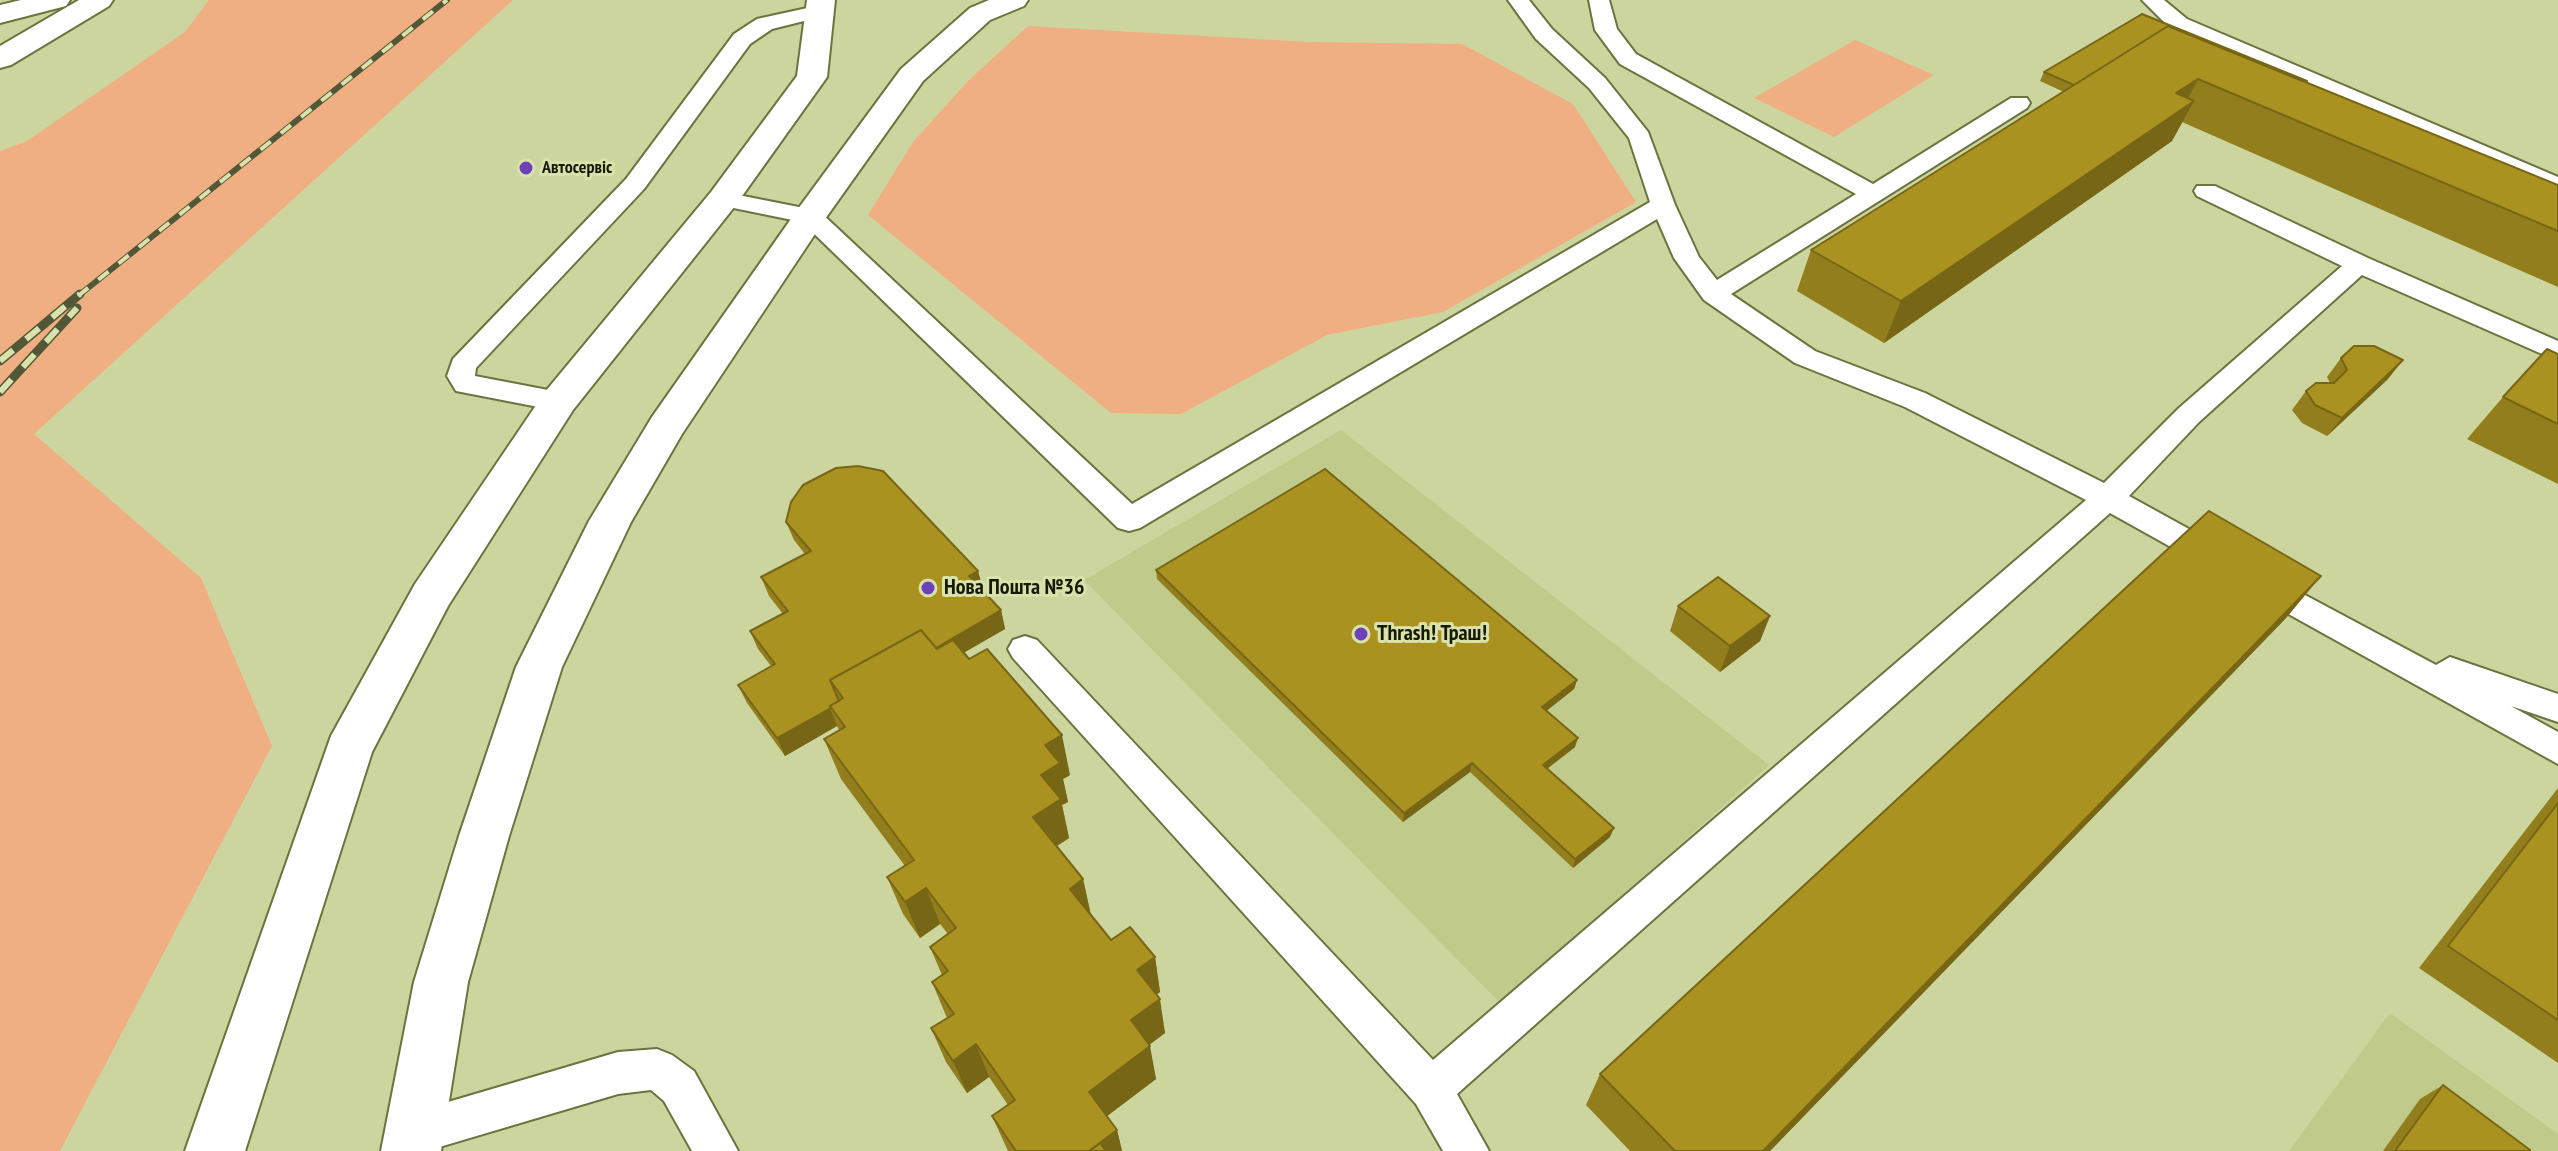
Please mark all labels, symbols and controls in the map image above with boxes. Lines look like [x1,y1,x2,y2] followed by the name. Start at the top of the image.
[542,157,612,179] place label: Автосервіс
[517,159,535,177] marker: Автосервіс
[944,575,1084,601] place label: Нова Пошта №36
[919,579,937,597] marker: Нова Пошта №36
[1377,621,1487,647] place label: Thrash! Траш!
[1352,625,1370,643] marker: Thrash! Траш!

